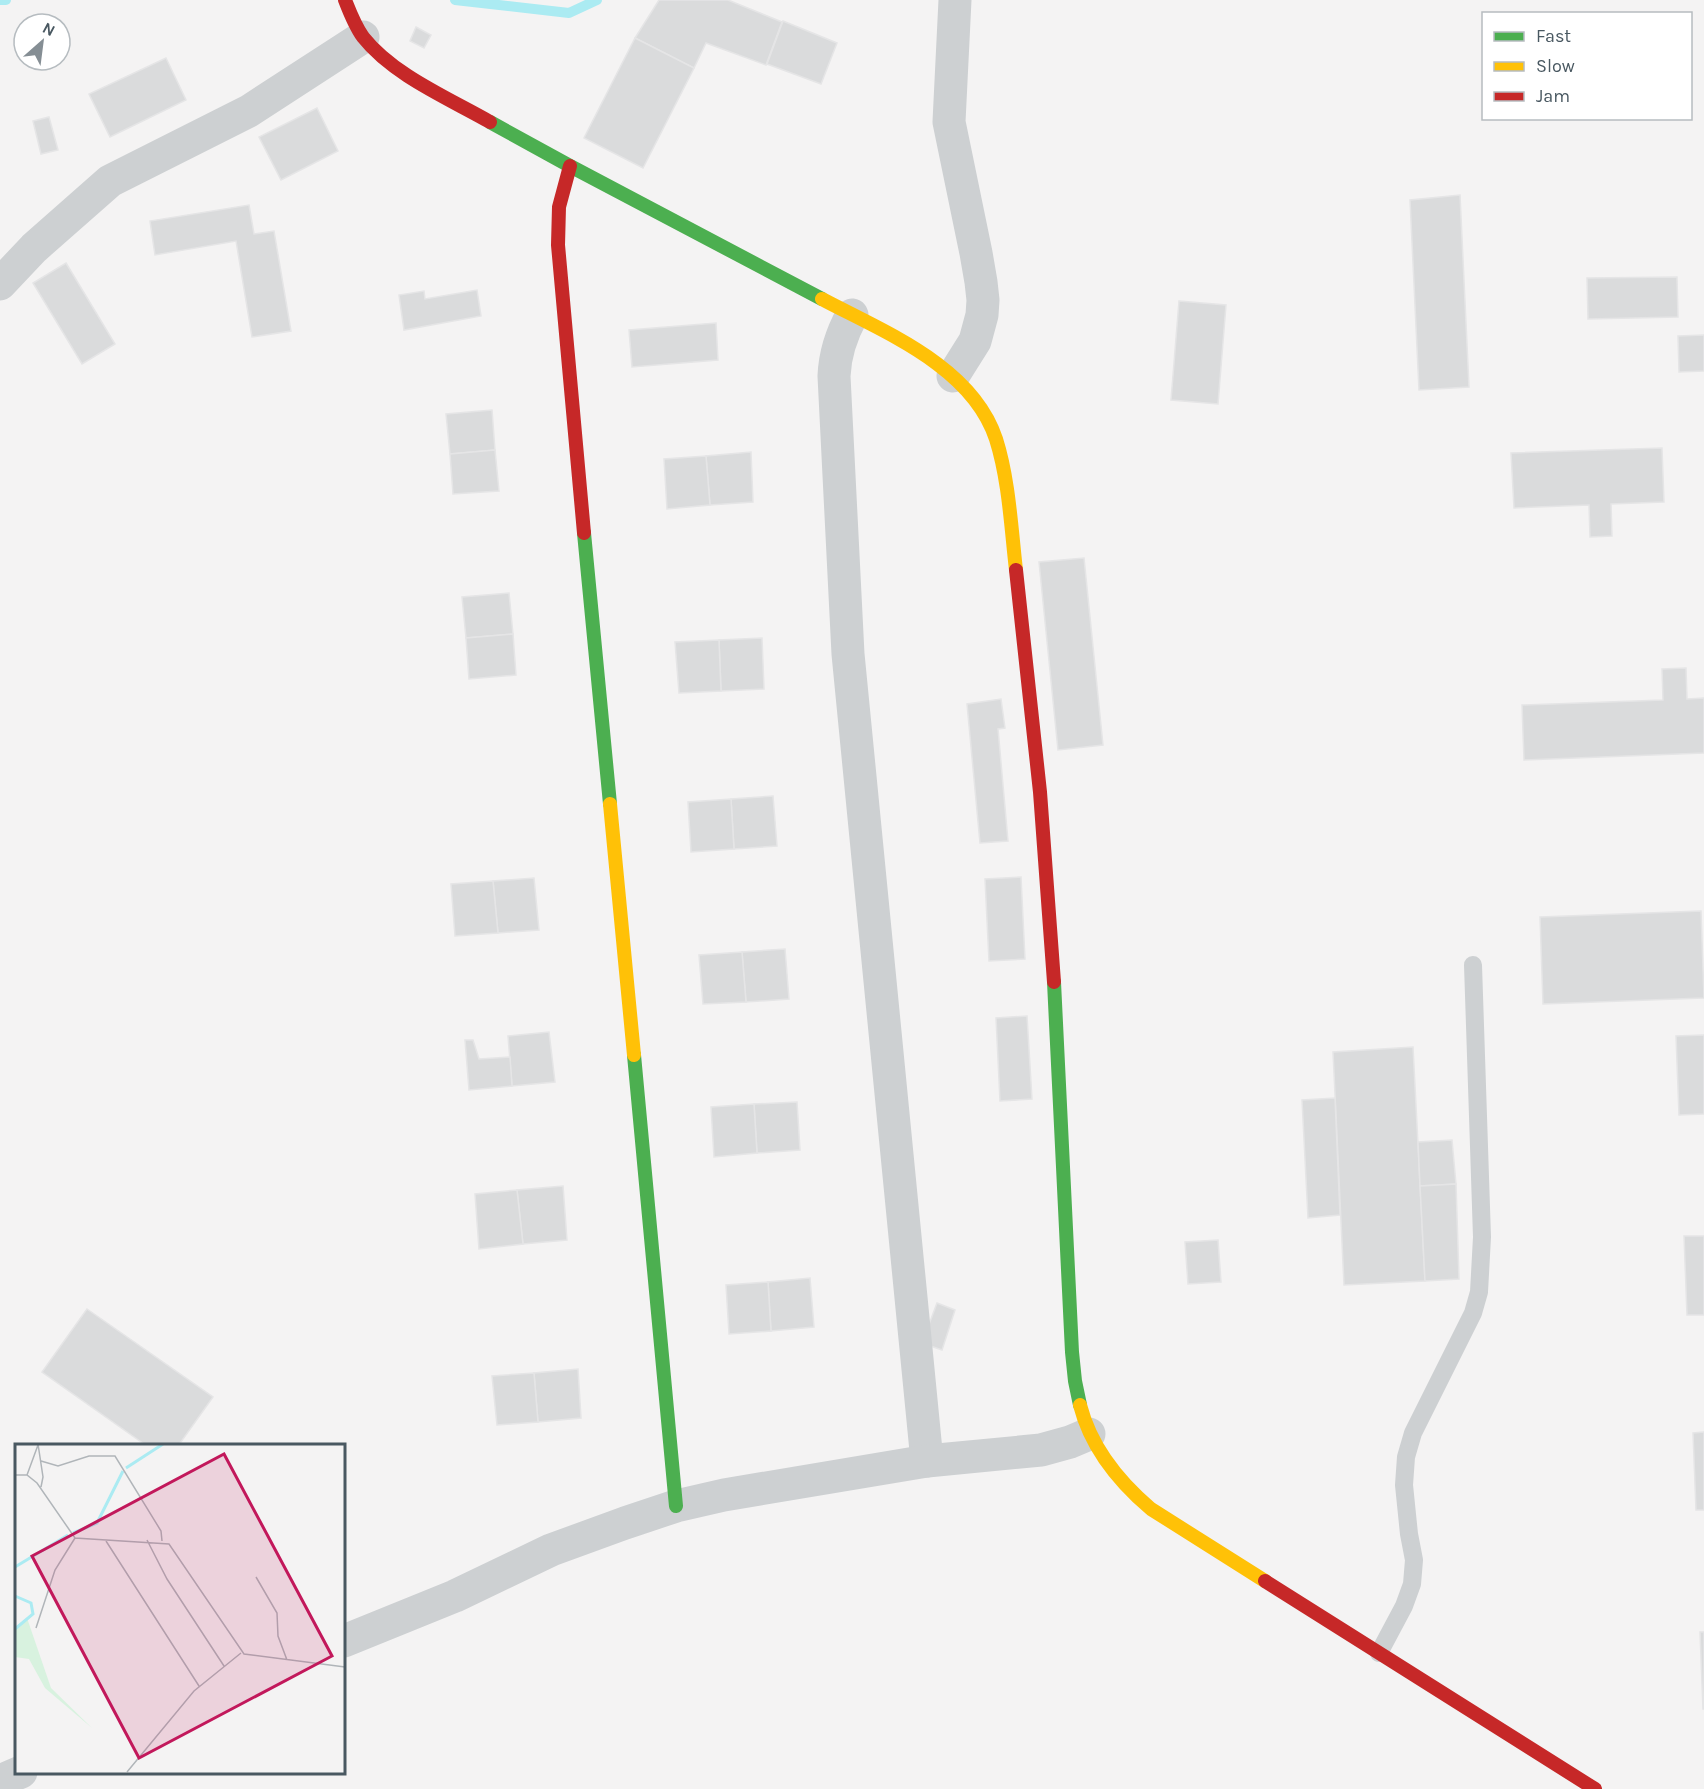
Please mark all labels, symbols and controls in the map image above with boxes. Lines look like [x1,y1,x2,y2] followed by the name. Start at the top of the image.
[12,12,72,72] north arrow
[1482,12,1692,120] legend
[39,18,58,40] text: N
[1536,25,1571,47] text: Fast
[1536,55,1575,77] text: Slow
[1536,85,1570,107] text: Jam
[15,1444,345,1774] inset map

